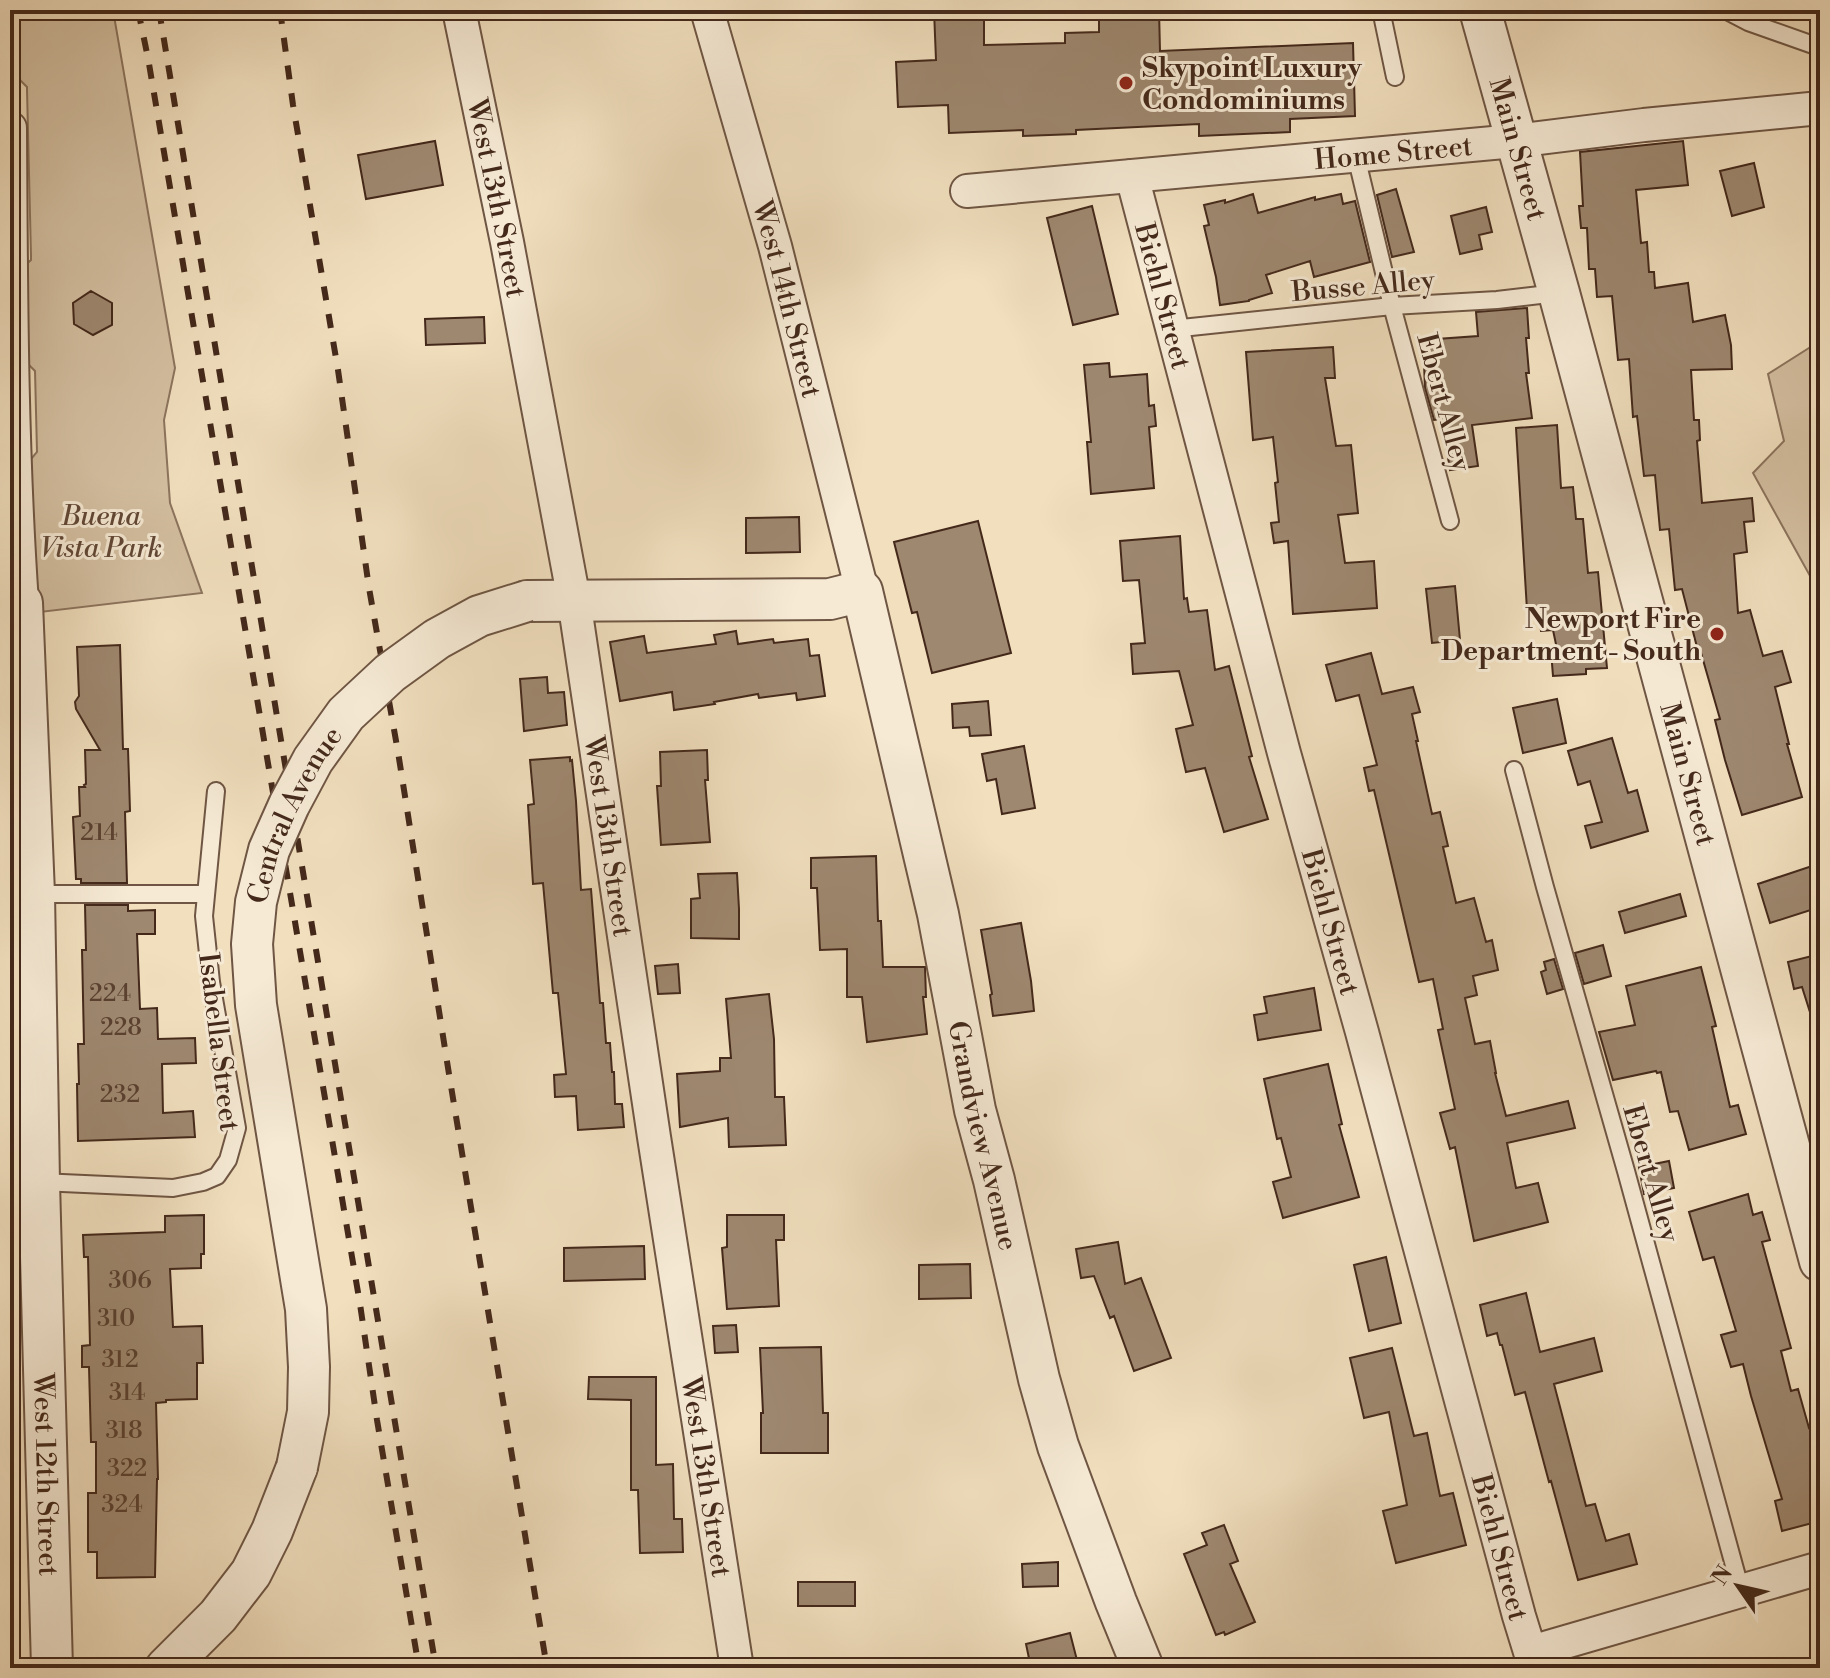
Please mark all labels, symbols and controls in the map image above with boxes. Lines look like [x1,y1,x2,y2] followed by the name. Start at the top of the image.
[1142,51,1363,118] place label: Skypoint Luxury Condominiums
[1117,74,1135,92] marker: Skypoint Luxury Condominiums
[1481,74,1554,225] street label: Main Street
[459,95,533,301] street label: West 13th Street
[1313,129,1474,178] street label: Home Street
[744,196,829,402] street label: West 14th Street
[1126,218,1198,373] street label: Biehl Street
[1289,263,1437,310] street label: Busse Alley
[1408,330,1479,476] street label: Ebert Alley
[40,499,162,566] park label: Buena Vista Park
[1441,602,1701,669] place label: Newport Fire Department - South
[1708,625,1726,643] marker: Newport Fire Department - South
[1651,699,1723,850] street label: Main Street
[240,720,351,907] street label: Central Avenue
[575,733,640,939] street label: West 13th Street
[80,818,118,848] house number: 214
[1292,844,1367,999] street label: Biehl Street
[190,951,247,1134] street label: Isabella Street
[89,979,131,1009] house number: 224
[100,1013,142,1043] house number: 228
[940,1018,1025,1254] street label: Grandview Avenue
[100,1080,140,1110] house number: 232
[1614,1101,1687,1247] street label: Ebert Alley
[108,1266,152,1296] house number: 306
[97,1304,135,1334] house number: 310
[101,1345,139,1375] house number: 312
[25,1371,66,1577] street label: West 12th Street
[673,1373,739,1580] street label: West 13th Street
[109,1378,145,1408] house number: 314
[105,1416,143,1446] house number: 318
[107,1454,147,1484] house number: 322
[1462,1470,1535,1625] street label: Biehl Street
[101,1490,143,1520] house number: 324
[1698,1546,1778,1626] north arrow
[1707,1560,1739,1590] text: N

